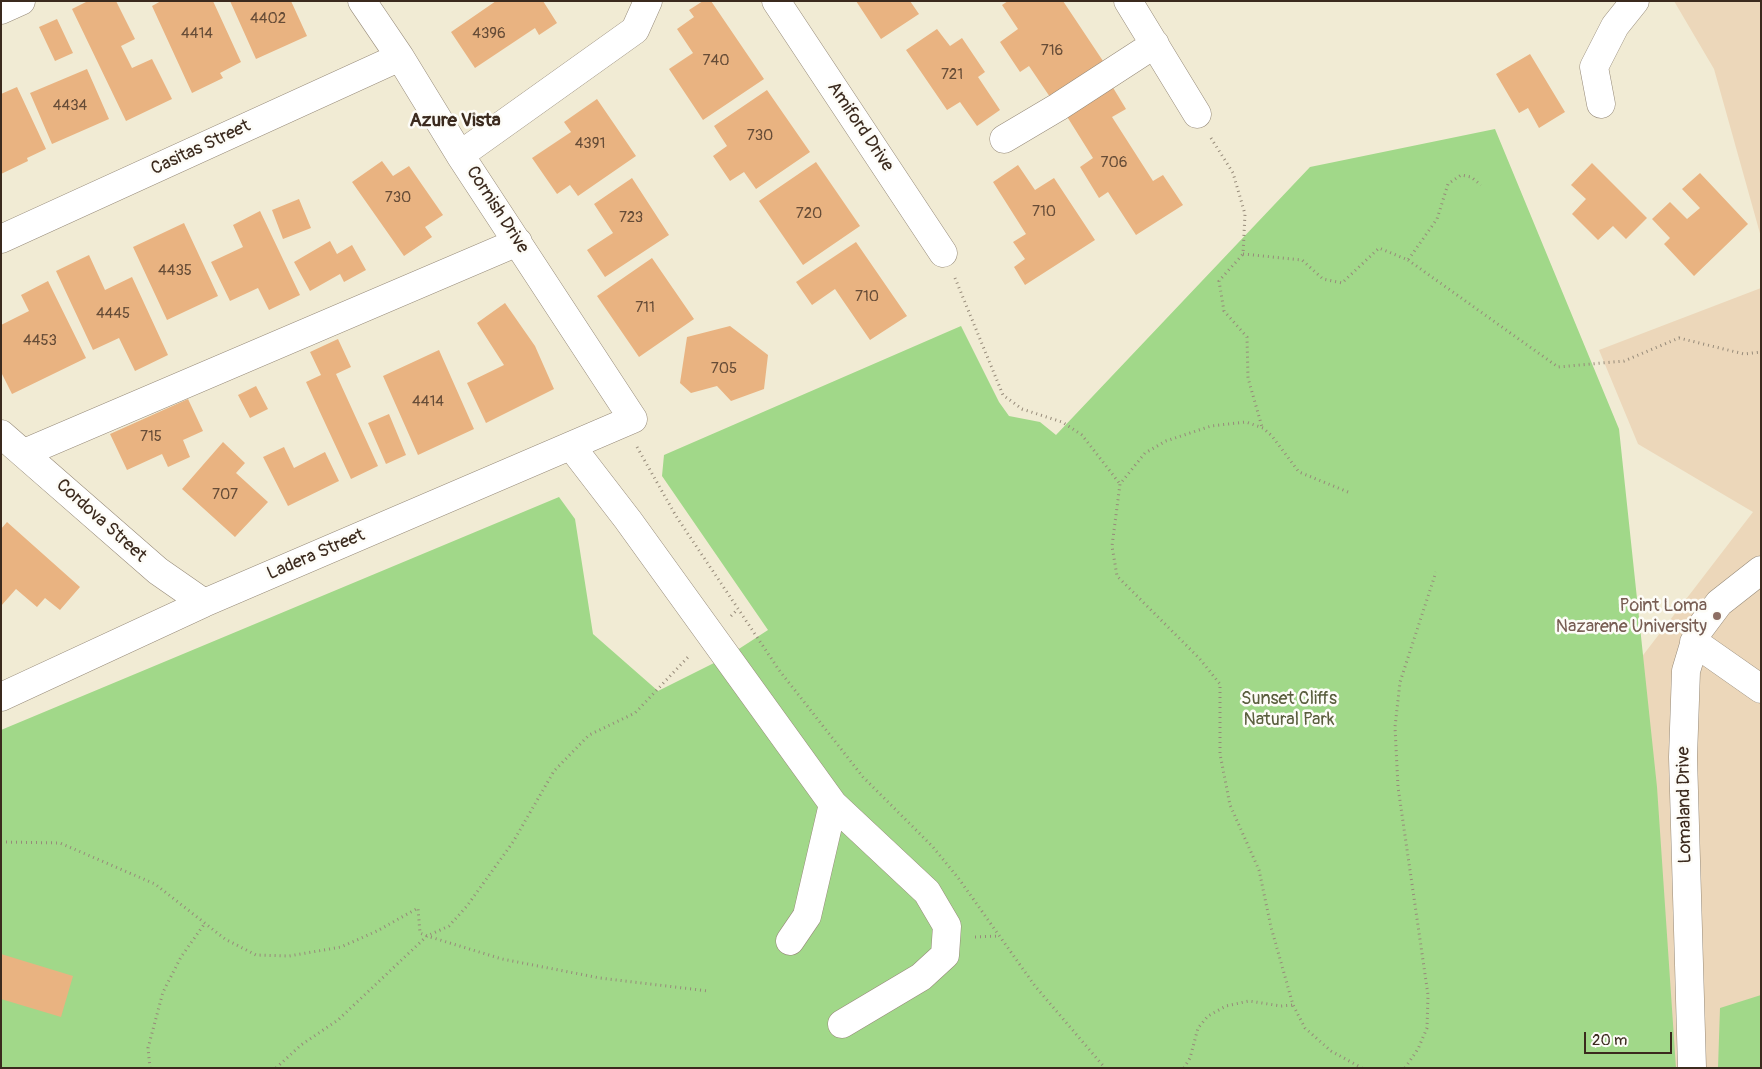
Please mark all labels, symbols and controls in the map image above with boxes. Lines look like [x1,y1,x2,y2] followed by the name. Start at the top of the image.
[250,10,286,28] house number: 4402
[181,25,213,43] house number: 4414
[472,25,506,43] house number: 4396
[1041,42,1063,60] house number: 716
[703,52,729,70] house number: 740
[941,66,963,84] house number: 721
[822,78,898,176] street label: Amiford Drive
[53,97,87,115] house number: 4434
[409,110,501,132] district label: Azure Vista
[148,116,254,180] street label: Casitas Street
[747,127,773,145] house number: 730
[575,135,605,153] house number: 4391
[1101,154,1127,172] house number: 706
[461,162,533,258] street label: Cornish Drive
[385,189,411,207] house number: 730
[1032,203,1056,221] house number: 710
[796,205,822,223] house number: 720
[619,209,643,227] house number: 723
[158,262,192,280] house number: 4435
[855,288,879,306] house number: 710
[635,299,655,317] house number: 711
[96,305,130,323] house number: 4445
[23,332,57,350] house number: 4453
[711,360,737,378] house number: 705
[412,393,444,411] house number: 4414
[140,428,162,446] house number: 715
[51,475,151,567] street label: Cordova Street
[212,486,238,504] house number: 707
[264,525,368,585] street label: Ladera Street
[1556,595,1707,638] place label: Point Loma Nazarene University
[1711,610,1723,622] marker: Point Loma Nazarene University
[1241,688,1337,731] park label: Sunset Cliffs Natural Park
[1673,746,1697,864] street label: Lomaland Drive
[1587,1022,1674,1054] scale bar
[1592,1031,1627,1050] text: 20 m

